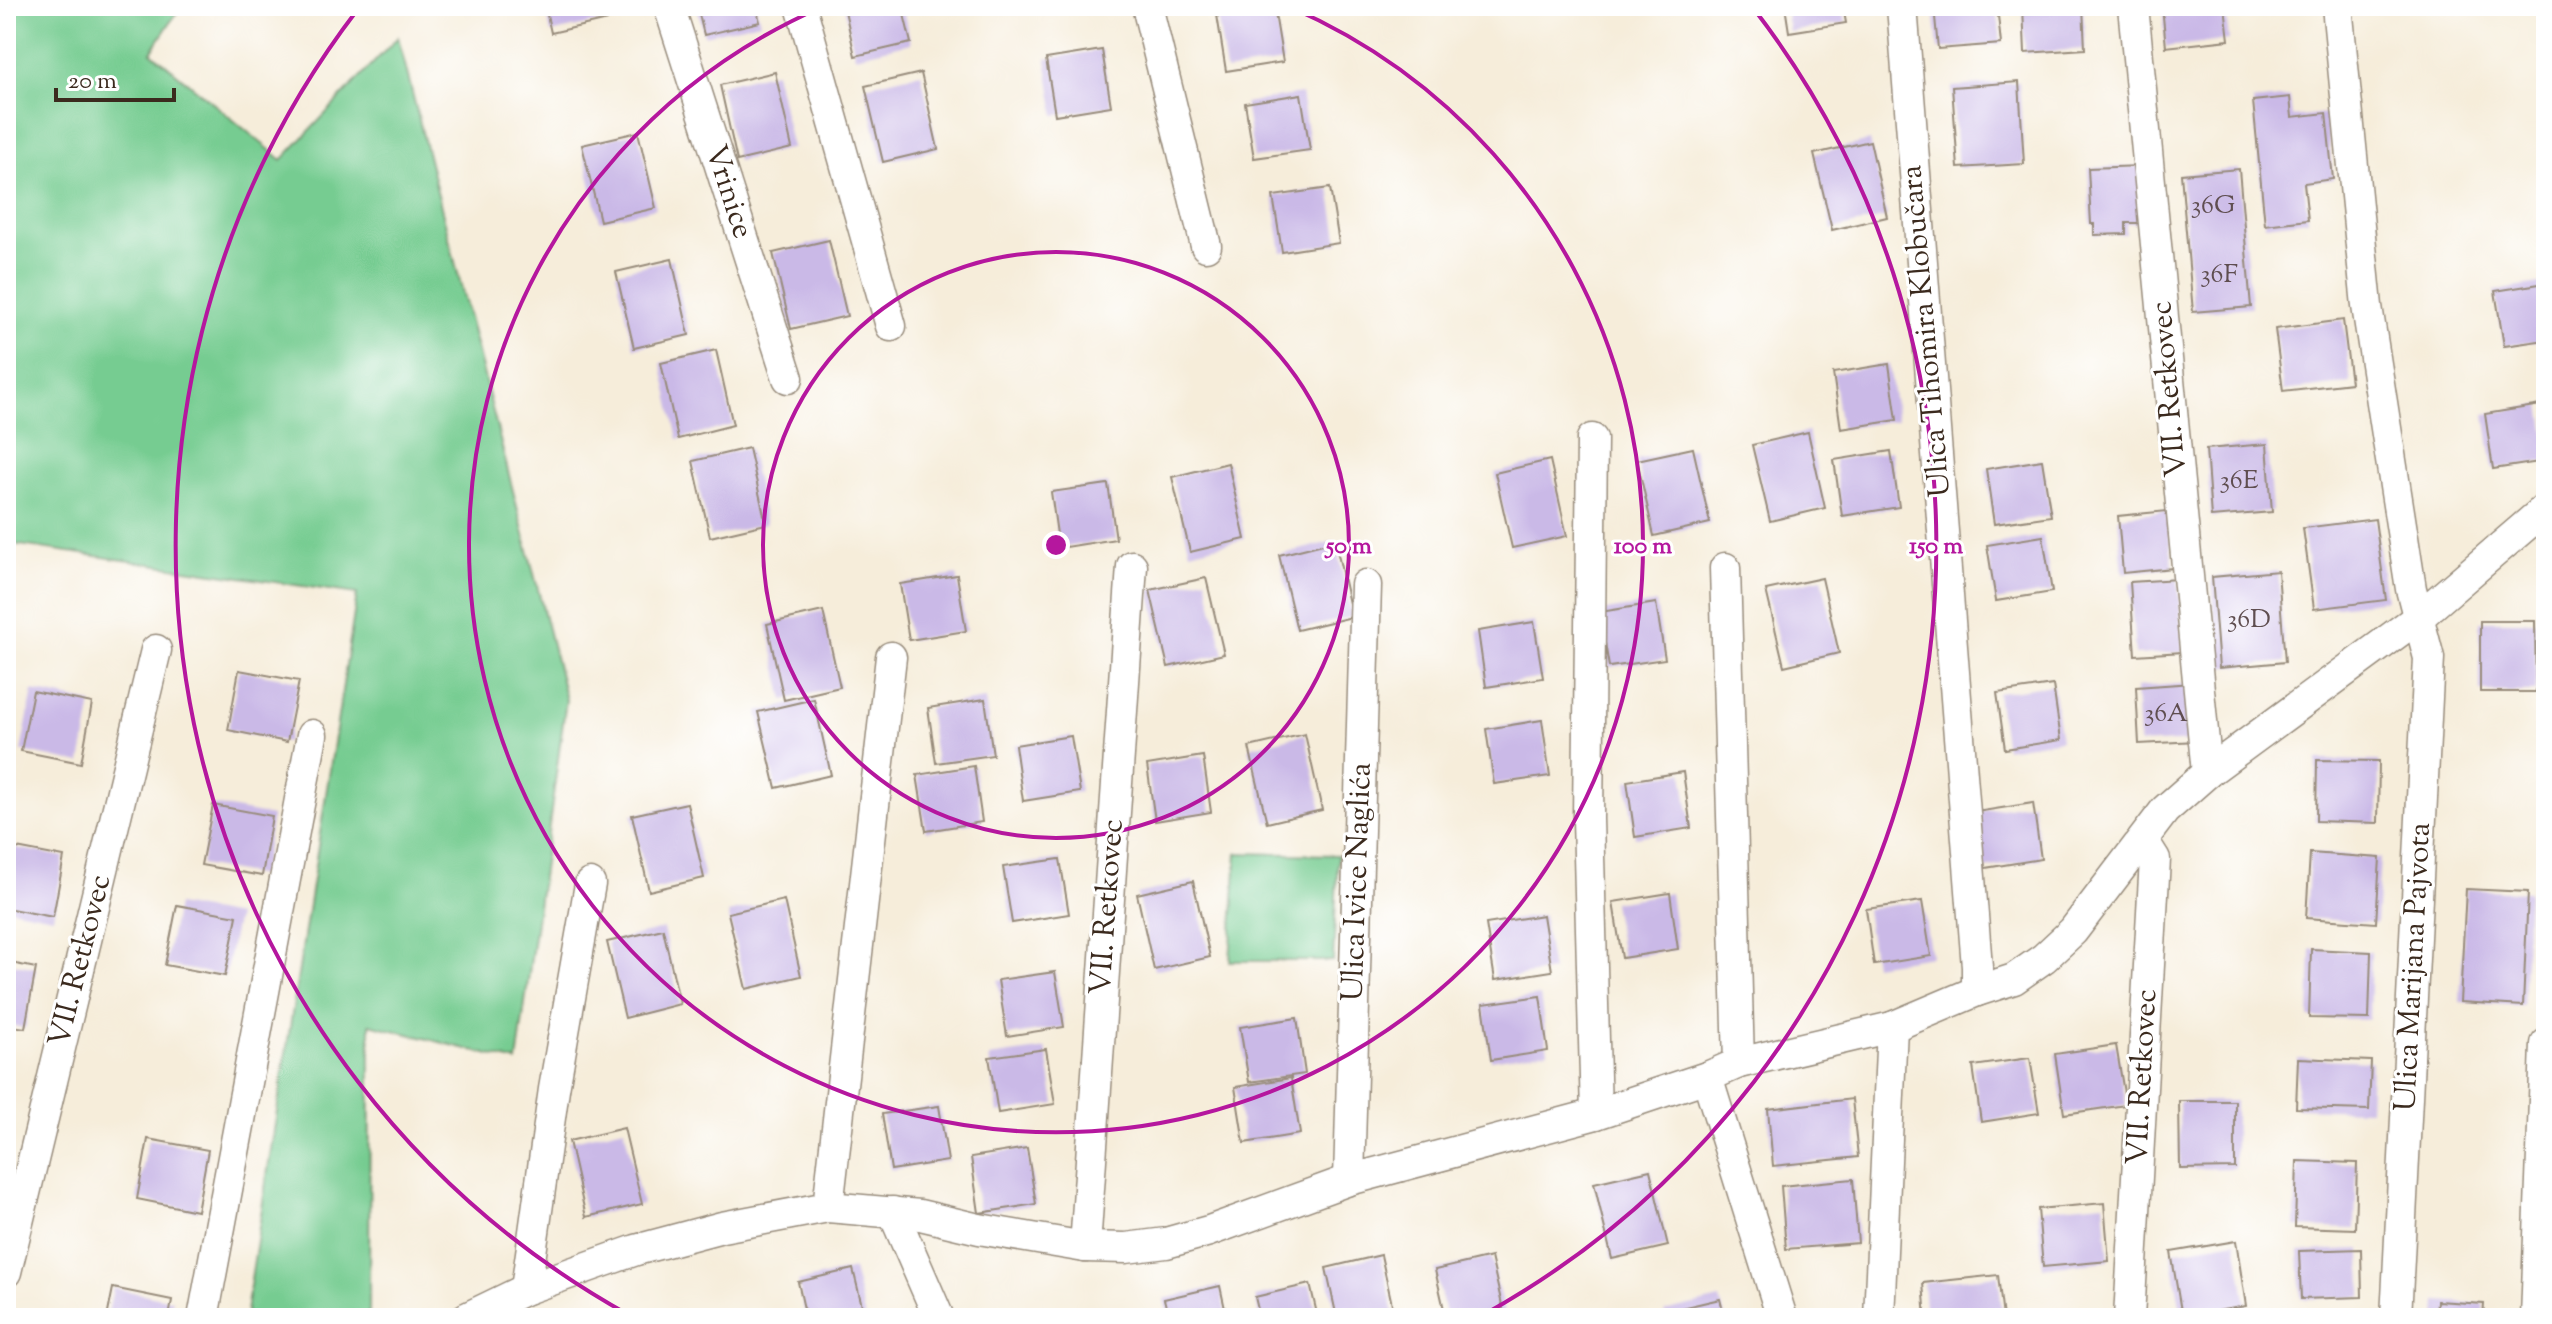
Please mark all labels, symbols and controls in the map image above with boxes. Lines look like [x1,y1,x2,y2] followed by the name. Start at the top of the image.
[56,52,174,102] scale bar
[68,65,117,99] text: 20 m
[693,140,763,244] street label: Vrinice
[1891,163,1963,499] street label: Ulica Tihomira Klobučara
[2191,188,2235,225] house number: 36G
[2200,257,2238,294] house number: 36F
[2141,299,2199,479] street label: VII. Retkovec
[2220,463,2259,500] house number: 36E
[1324,530,1372,564] text: 50 m
[1614,530,1672,564] text: 100 m
[1909,530,1963,564] text: 150 m
[1042,531,1070,559] centre of rings
[2227,602,2271,639] house number: 36D
[2144,696,2188,733] house number: 36A
[1332,762,1384,1002] street label: Ulica Ivice Naglića
[1080,818,1136,996] street label: VII. Retkovec
[2385,821,2443,1113] street label: Ulica Marijana Pajvota
[39,870,123,1052] street label: VII. Retkovec
[2117,988,2169,1166] street label: VII. Retkovec

